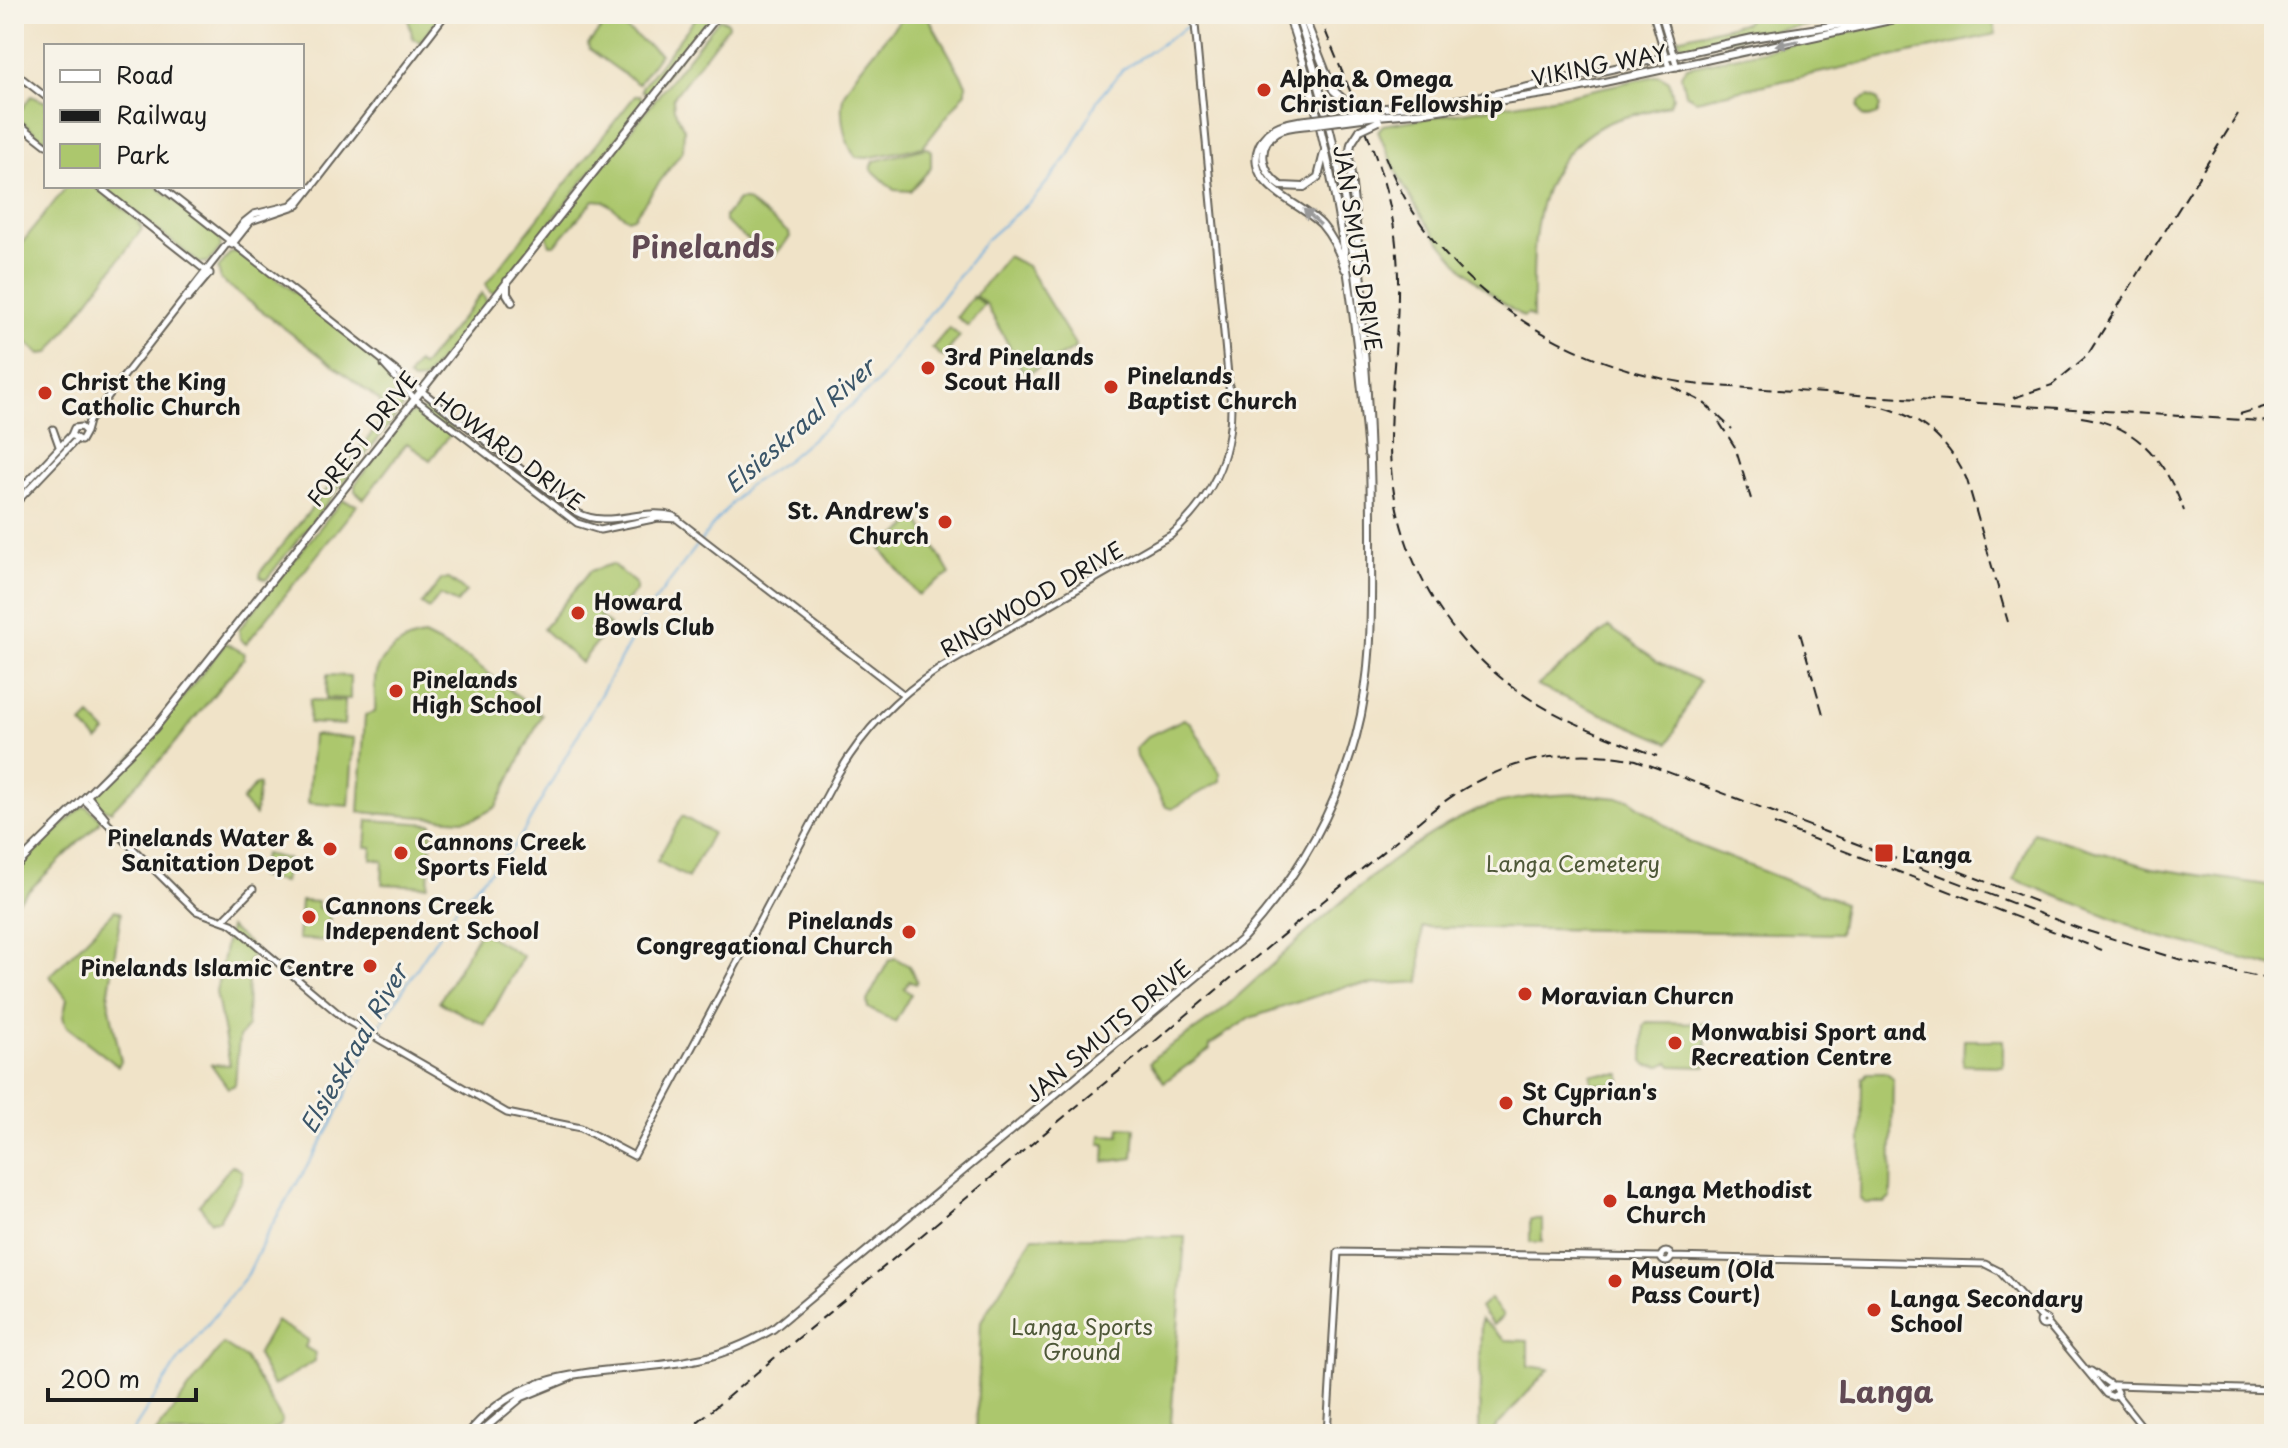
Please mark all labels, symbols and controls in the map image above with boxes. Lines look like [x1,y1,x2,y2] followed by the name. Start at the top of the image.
[1529,35,1669,93] street label: VIKING WAY
[1775,37,1800,49] one-way arrow
[44,44,304,188] legend
[116,56,174,92] text: Road
[1279,61,1503,119] place label: Alpha & Omega Christian Fellowship
[1255,81,1273,99] marker: Alpha & Omega Christian Fellowship
[116,96,207,132] text: Railway
[116,136,170,172] text: Park
[1326,143,1392,353] street label: JAN SMUTS DRIVE
[1303,209,1323,226] one-way arrow
[631,223,775,268] district label: Pinelands
[944,339,1094,397] place label: 3rd Pinelands Scout Hall
[716,347,885,501] water label: Elsieskraal River
[1127,358,1297,416] place label: Pinelands Baptist Church
[919,359,937,377] marker: 3rd Pinelands Scout Hall
[298,363,424,513] street label: FOREST DRIVE
[61,364,241,422] place label: Christ the King Catholic Church
[1102,378,1120,396] marker: Pinelands Baptist Church
[428,383,592,517] street label: HOWARD DRIVE
[36,384,54,402] marker: Christ the King Catholic Church
[788,493,929,551] place label: St. Andrew's Church
[936,513,954,531] marker: St. Andrew's Church
[933,532,1129,664] street label: RINGWOOD DRIVE
[594,584,714,642] place label: Howard Bowls Club
[569,604,587,622] marker: Howard Bowls Club
[412,662,542,720] place label: Pinelands High School
[387,682,405,700] marker: Pinelands High School
[107,820,314,878] place label: Pinelands Water & Sanitation Depot
[417,824,587,882] place label: Cannons Creek Sports Field
[1902,837,1972,870] place label: Langa
[321,840,339,858] marker: Pinelands Water & Sanitation Depot
[1873,842,1895,864] marker: Langa
[392,844,410,862] marker: Cannons Creek Sports Field
[1486,846,1660,879] park label: Langa Cemetery
[325,888,539,946] place label: Cannons Creek Independent School
[636,903,893,961] place label: Pinelands Congregational Church
[300,908,318,926] marker: Cannons Creek Independent School
[900,923,918,941] marker: Pinelands Congregational Church
[80,950,354,983] place label: Pinelands Islamic Centre
[1017,951,1197,1109] street label: JAN SMUTS DRIVE
[290,953,418,1139] water label: Elsieskraal River
[361,957,379,975] marker: Pinelands Islamic Centre
[1541,978,1734,1011] place label: Moravian Churcn
[1516,985,1534,1003] marker: Moravian Churcn
[1691,1014,1927,1072] place label: Monwabisi Sport and Recreation Centre
[1666,1034,1684,1052] marker: Monwabisi Sport and Recreation Centre
[1522,1074,1657,1132] place label: St Cyprian's Church
[1497,1094,1515,1112] marker: St Cyprian's Church
[1626,1172,1812,1230] place label: Langa Methodist Church
[1601,1192,1619,1210] marker: Langa Methodist Church
[1631,1252,1775,1310] place label: Museum (Old Pass Court)
[1606,1272,1624,1290] marker: Museum (Old Pass Court)
[1890,1281,2083,1339] place label: Langa Secondary School
[1865,1301,1883,1319] marker: Langa Secondary School
[1011,1309,1153,1367] park label: Langa Sports Ground
[48,1352,196,1402] scale bar
[60,1360,140,1396] text: 200 m
[1838,1368,1934,1413] district label: Langa

